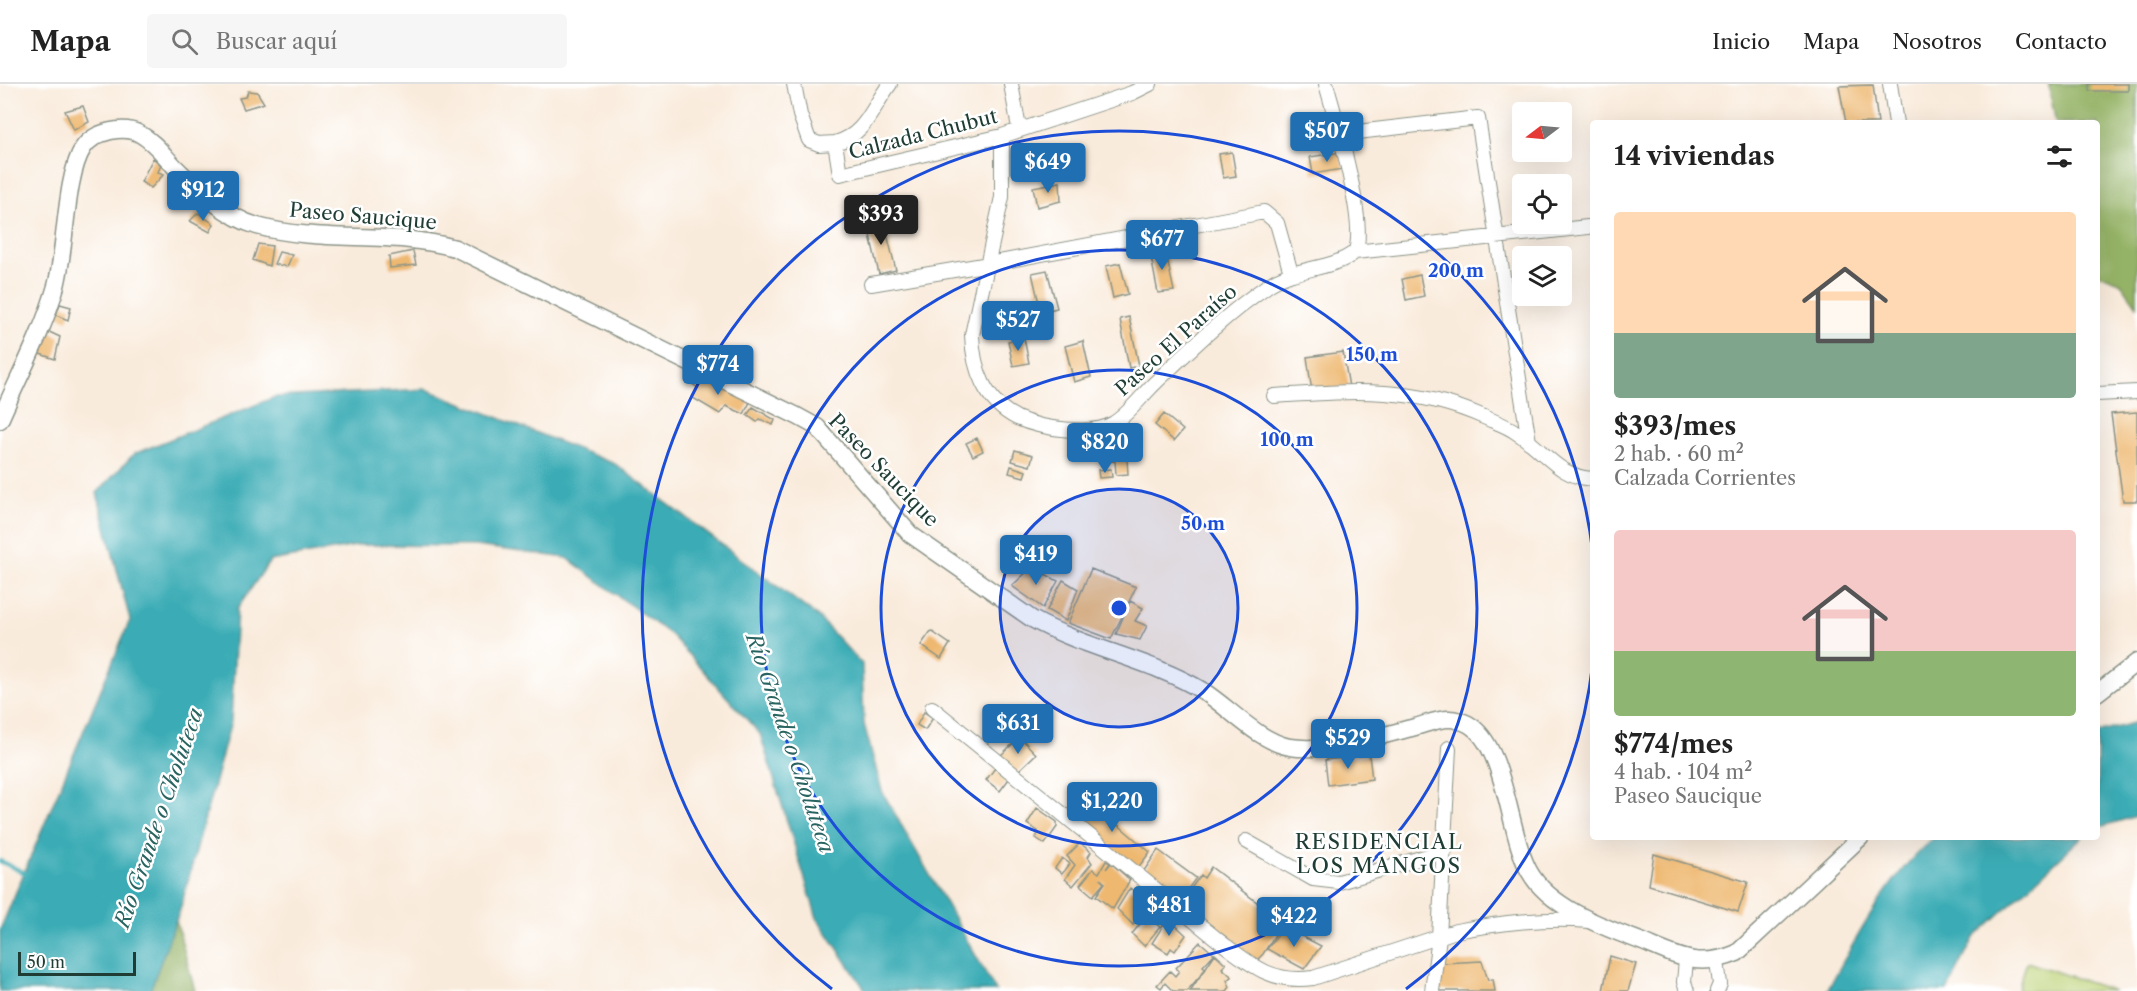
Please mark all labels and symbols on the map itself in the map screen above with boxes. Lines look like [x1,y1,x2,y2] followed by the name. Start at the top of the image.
[1512,102,1572,162] north arrow
[846,104,1000,164] street label: Calzada Chubut
[1291,112,1363,163] pin: $507
[1012,143,1084,194] pin: $649
[167,171,239,222] pin: $912
[845,195,917,246] pin: $393
[288,198,438,234] street label: Paseo Saucique
[1126,220,1198,271] pin: $677
[1428,260,1484,282] text: 200 m
[1110,279,1242,401] street label: Paseo El Paraíso
[982,301,1054,352] pin: $527
[1346,344,1398,366] text: 150 m
[682,345,754,396] pin: $774
[824,408,944,532] street label: Paseo Saucique
[1069,423,1141,474] pin: $820
[1260,429,1314,451] text: 100 m
[1181,513,1225,535] text: 50 m
[1000,535,1072,586] pin: $419
[1109,598,1129,618] centre of rings
[740,628,840,856] water label: Río Grande o Choluteca
[108,704,208,933] water label: Río Grande o Choluteca
[982,704,1054,755] pin: $631
[1312,719,1384,770] pin: $529
[1063,782,1161,833] pin: $1,220
[1295,829,1463,878] district label: RESIDENCIAL LOS MANGOS
[1133,886,1205,937] pin: $481
[1258,897,1330,948] pin: $422
[18,949,136,976] scale bar

